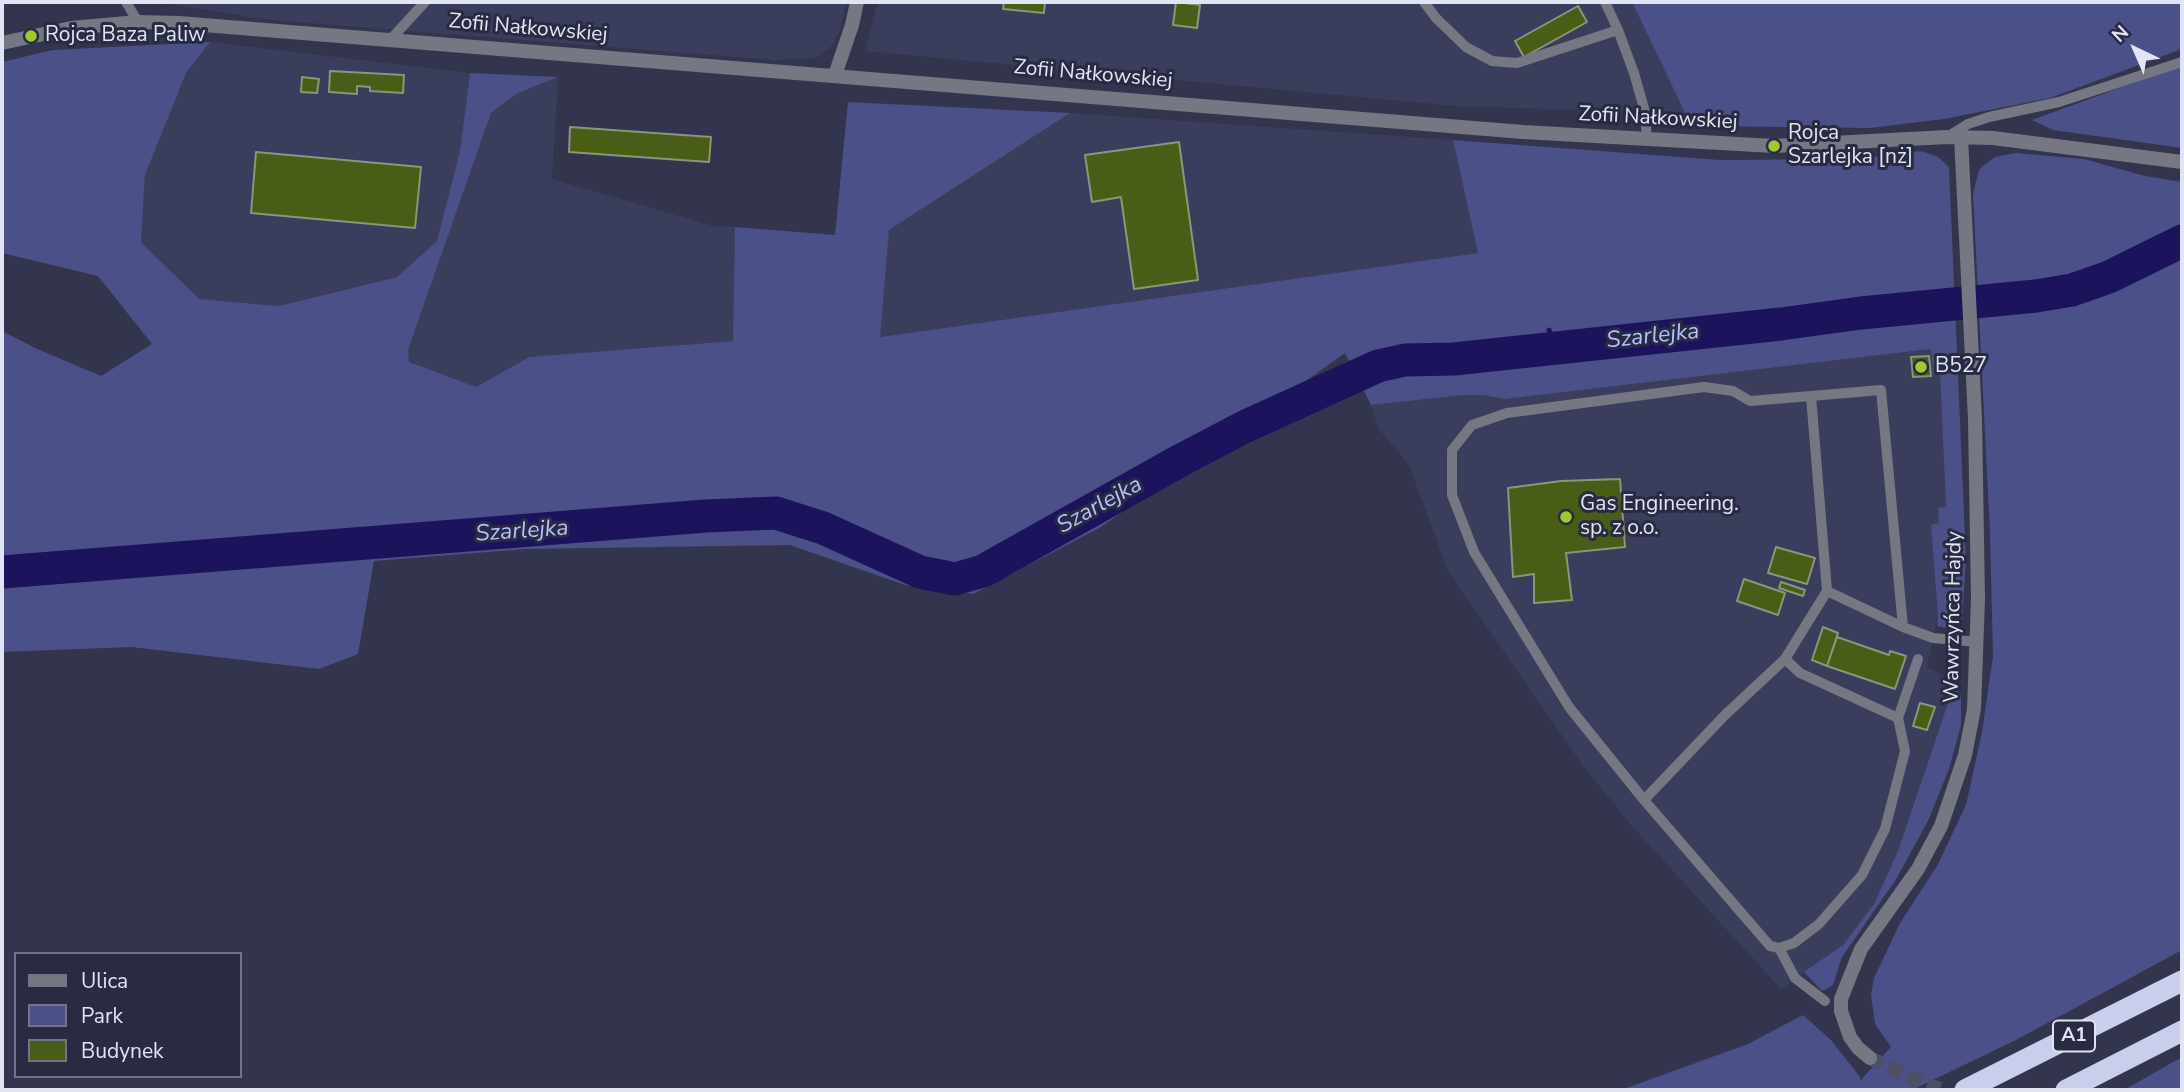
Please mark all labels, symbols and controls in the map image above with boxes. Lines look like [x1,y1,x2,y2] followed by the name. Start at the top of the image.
[448,10,608,48] street label: Zofii Nałkowskiej
[2100,14,2170,84] north arrow
[2106,20,2135,48] text: N
[45,23,206,49] place label: Rojca Baza Paliw
[23,28,39,44] marker: Rojca Baza Paliw
[1013,56,1173,94] street label: Zofii Nałkowskiej
[1578,102,1738,136] street label: Zofii Nałkowskiej
[1788,121,1913,171] place label: Rojca Szarlejka [nż]
[1766,138,1782,154] marker: Rojca Szarlejka [nż]
[1605,318,1701,356] water label: Szarlejka
[1935,354,1987,380] place label: B527
[1913,359,1929,375] marker: B527
[1053,471,1147,541] water label: Szarlejka
[1580,492,1739,542] place label: Gas Engineering. sp. z o.o.
[1558,509,1574,525] marker: Gas Engineering. sp. z o.o.
[475,515,569,549] water label: Szarlejka
[1940,531,1968,703] street label: Wawrzyńca Hajdy
[14,952,242,1078] legend
[81,967,128,995] text: Ulica
[81,1002,123,1030] text: Park
[2053,1020,2095,1052] road number: A1
[81,1037,164,1065] text: Budynek

